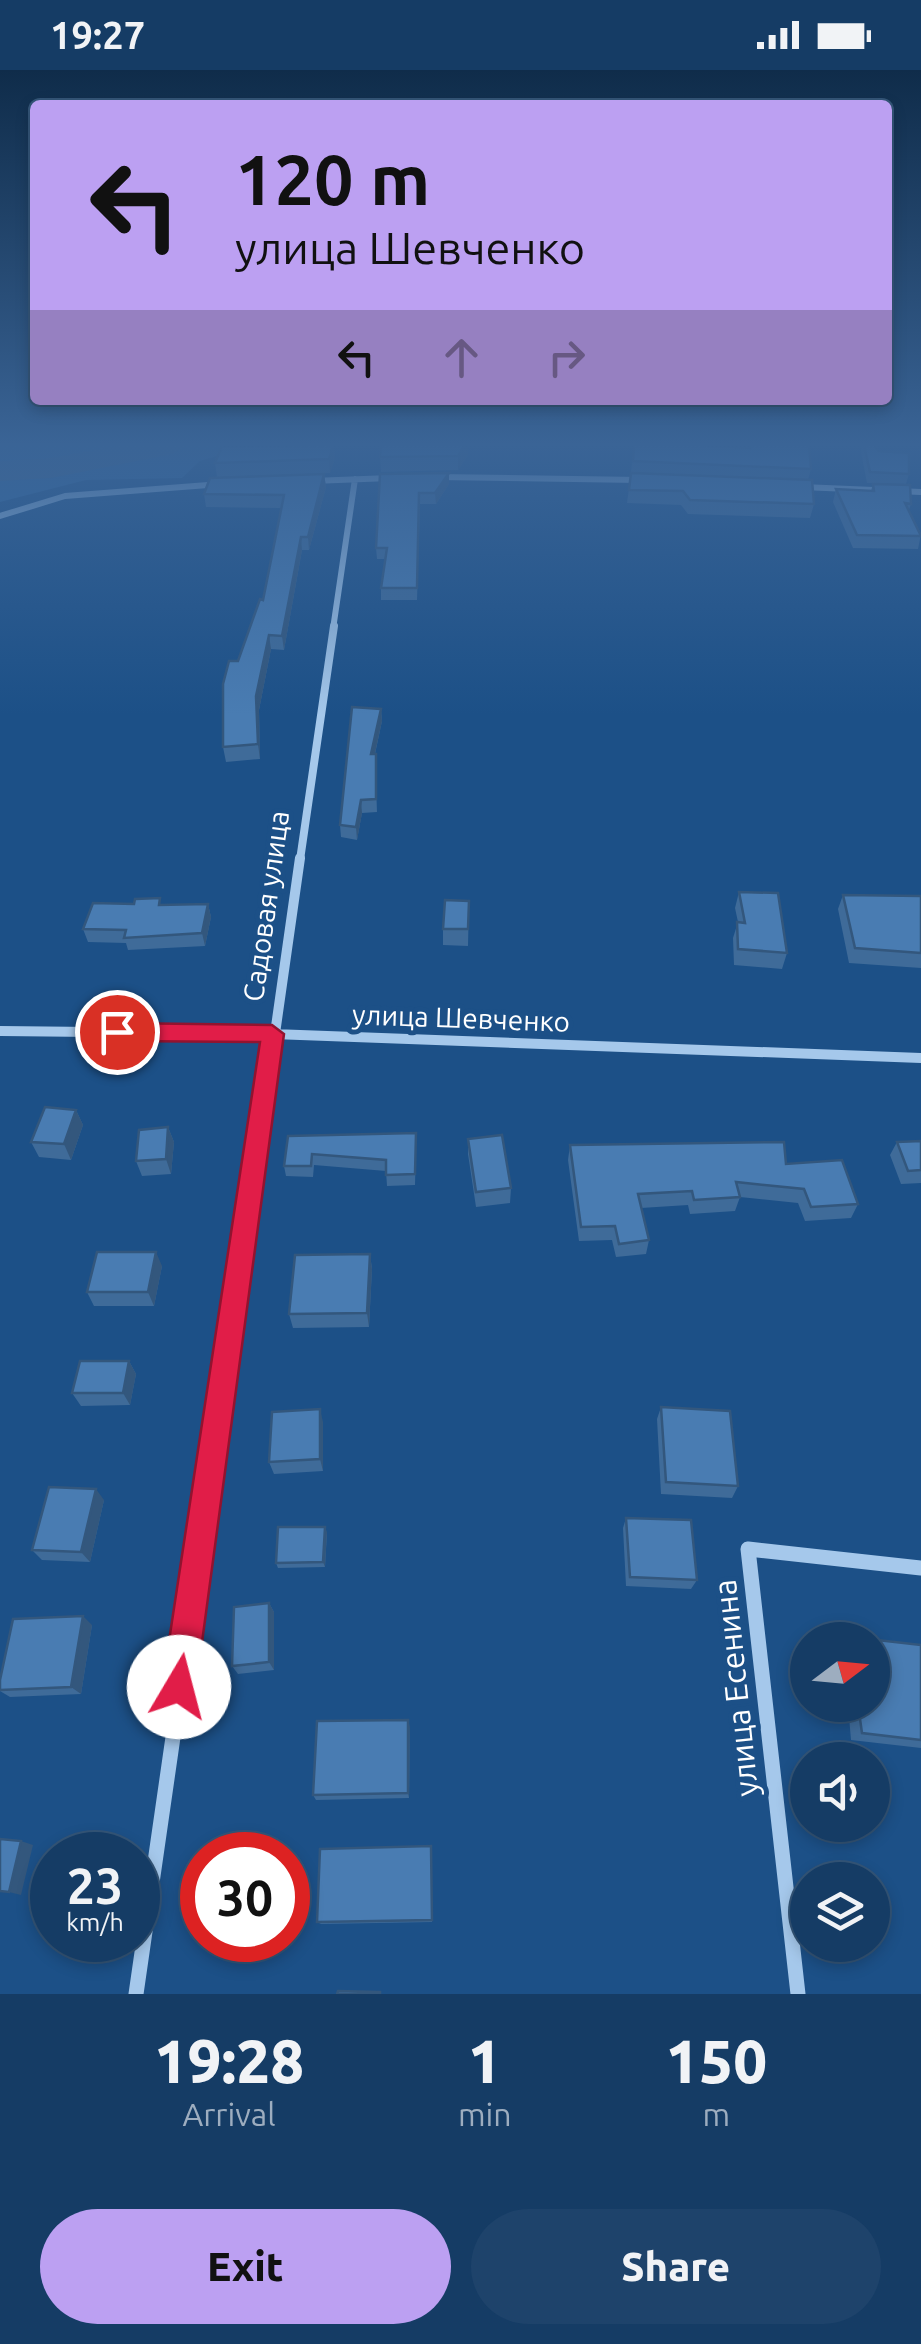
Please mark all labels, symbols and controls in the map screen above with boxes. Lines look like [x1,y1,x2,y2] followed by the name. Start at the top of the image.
[50,14,145,56] text: 19:27
[70,140,200,270] icon: left
[235,140,430,218] text: 120 m
[235,222,585,273] text: улица Шевченко
[329,330,384,385] icon: left
[434,330,489,385] icon: ahead
[539,330,594,385] icon: right
[237,809,294,1003] street label: Садовая улица
[75,990,160,1075] pin
[352,998,570,1037] street label: улица Шевченко
[90,1005,145,1060] icon: arrive
[706,1578,764,1798] street label: улица Есенина
[790,1622,890,1722] north arrow
[790,1622,890,1962] map controls
[127,1635,231,1739] position arrow
[790,1742,890,1842] button: sound
[180,1832,310,1962] speed limit sign: 30
[67,1857,123,1913] text: 23
[790,1862,890,1962] button: layers
[66,1908,124,1936] text: km/h
[154,2027,304,2094] text: 19:28
[468,2027,502,2094] text: 1
[666,2027,767,2094] text: 150
[182,2096,276,2132] text: Arrival
[458,2096,512,2132] text: min
[702,2096,730,2132] text: m
[40,2209,451,2324] button: Exit
[471,2209,881,2324] button: Share

